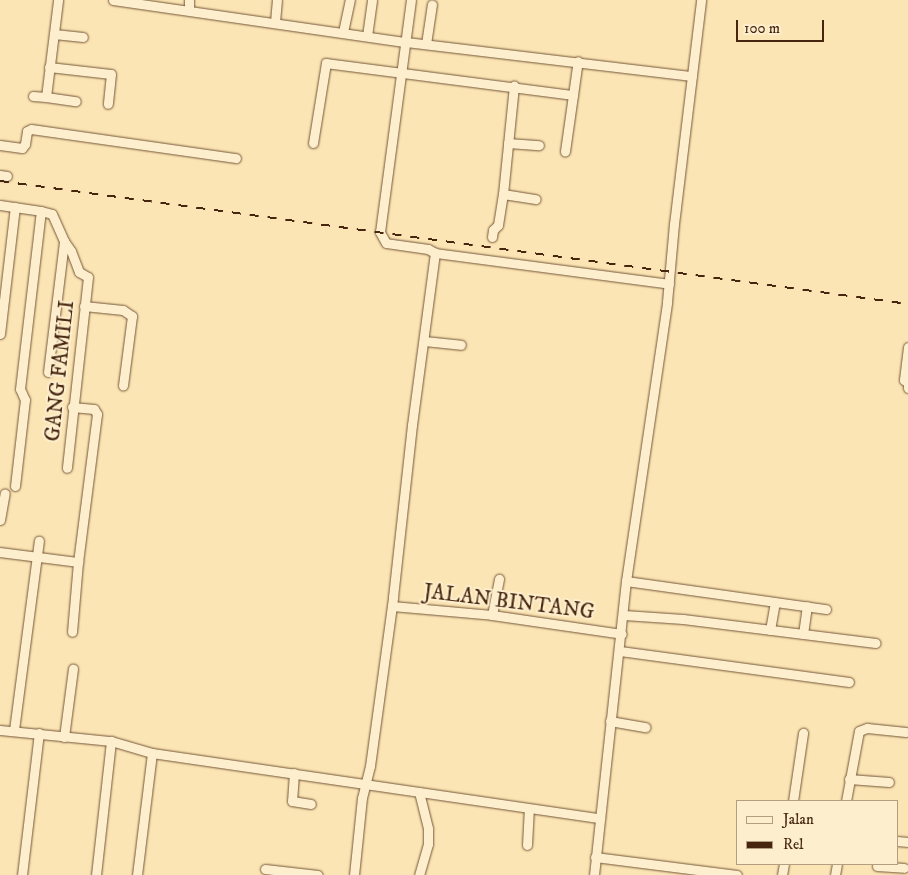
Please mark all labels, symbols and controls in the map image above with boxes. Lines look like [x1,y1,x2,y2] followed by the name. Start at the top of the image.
[738,10,826,42] scale bar
[744,19,780,38] text: 100 m
[40,299,80,443] street label: GANG FAMILI
[422,579,596,625] street label: JALAN BINTANG
[736,800,898,865] legend
[783,810,814,829] text: Jalan
[783,835,804,854] text: Rel

